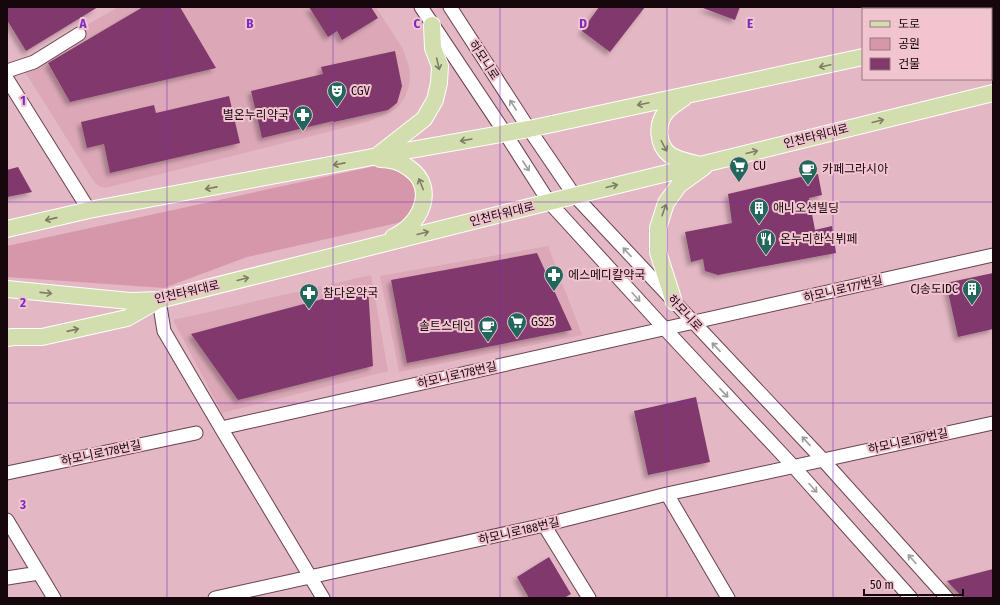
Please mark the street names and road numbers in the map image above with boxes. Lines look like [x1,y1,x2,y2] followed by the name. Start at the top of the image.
[466,38,502,82] street label: 하모니로
[782,121,850,151] street label: 인천타워대로
[468,199,536,229] street label: 인천타워대로
[802,273,884,305] street label: 하모니로177번길
[153,278,221,306] street label: 인천타워대로
[665,292,705,334] street label: 하모니로
[416,359,498,391] street label: 하모니로178번길
[867,426,949,456] street label: 하모니로187번길
[60,438,142,468] street label: 하모니로178번길
[477,515,561,547] street label: 하모니로188번길

